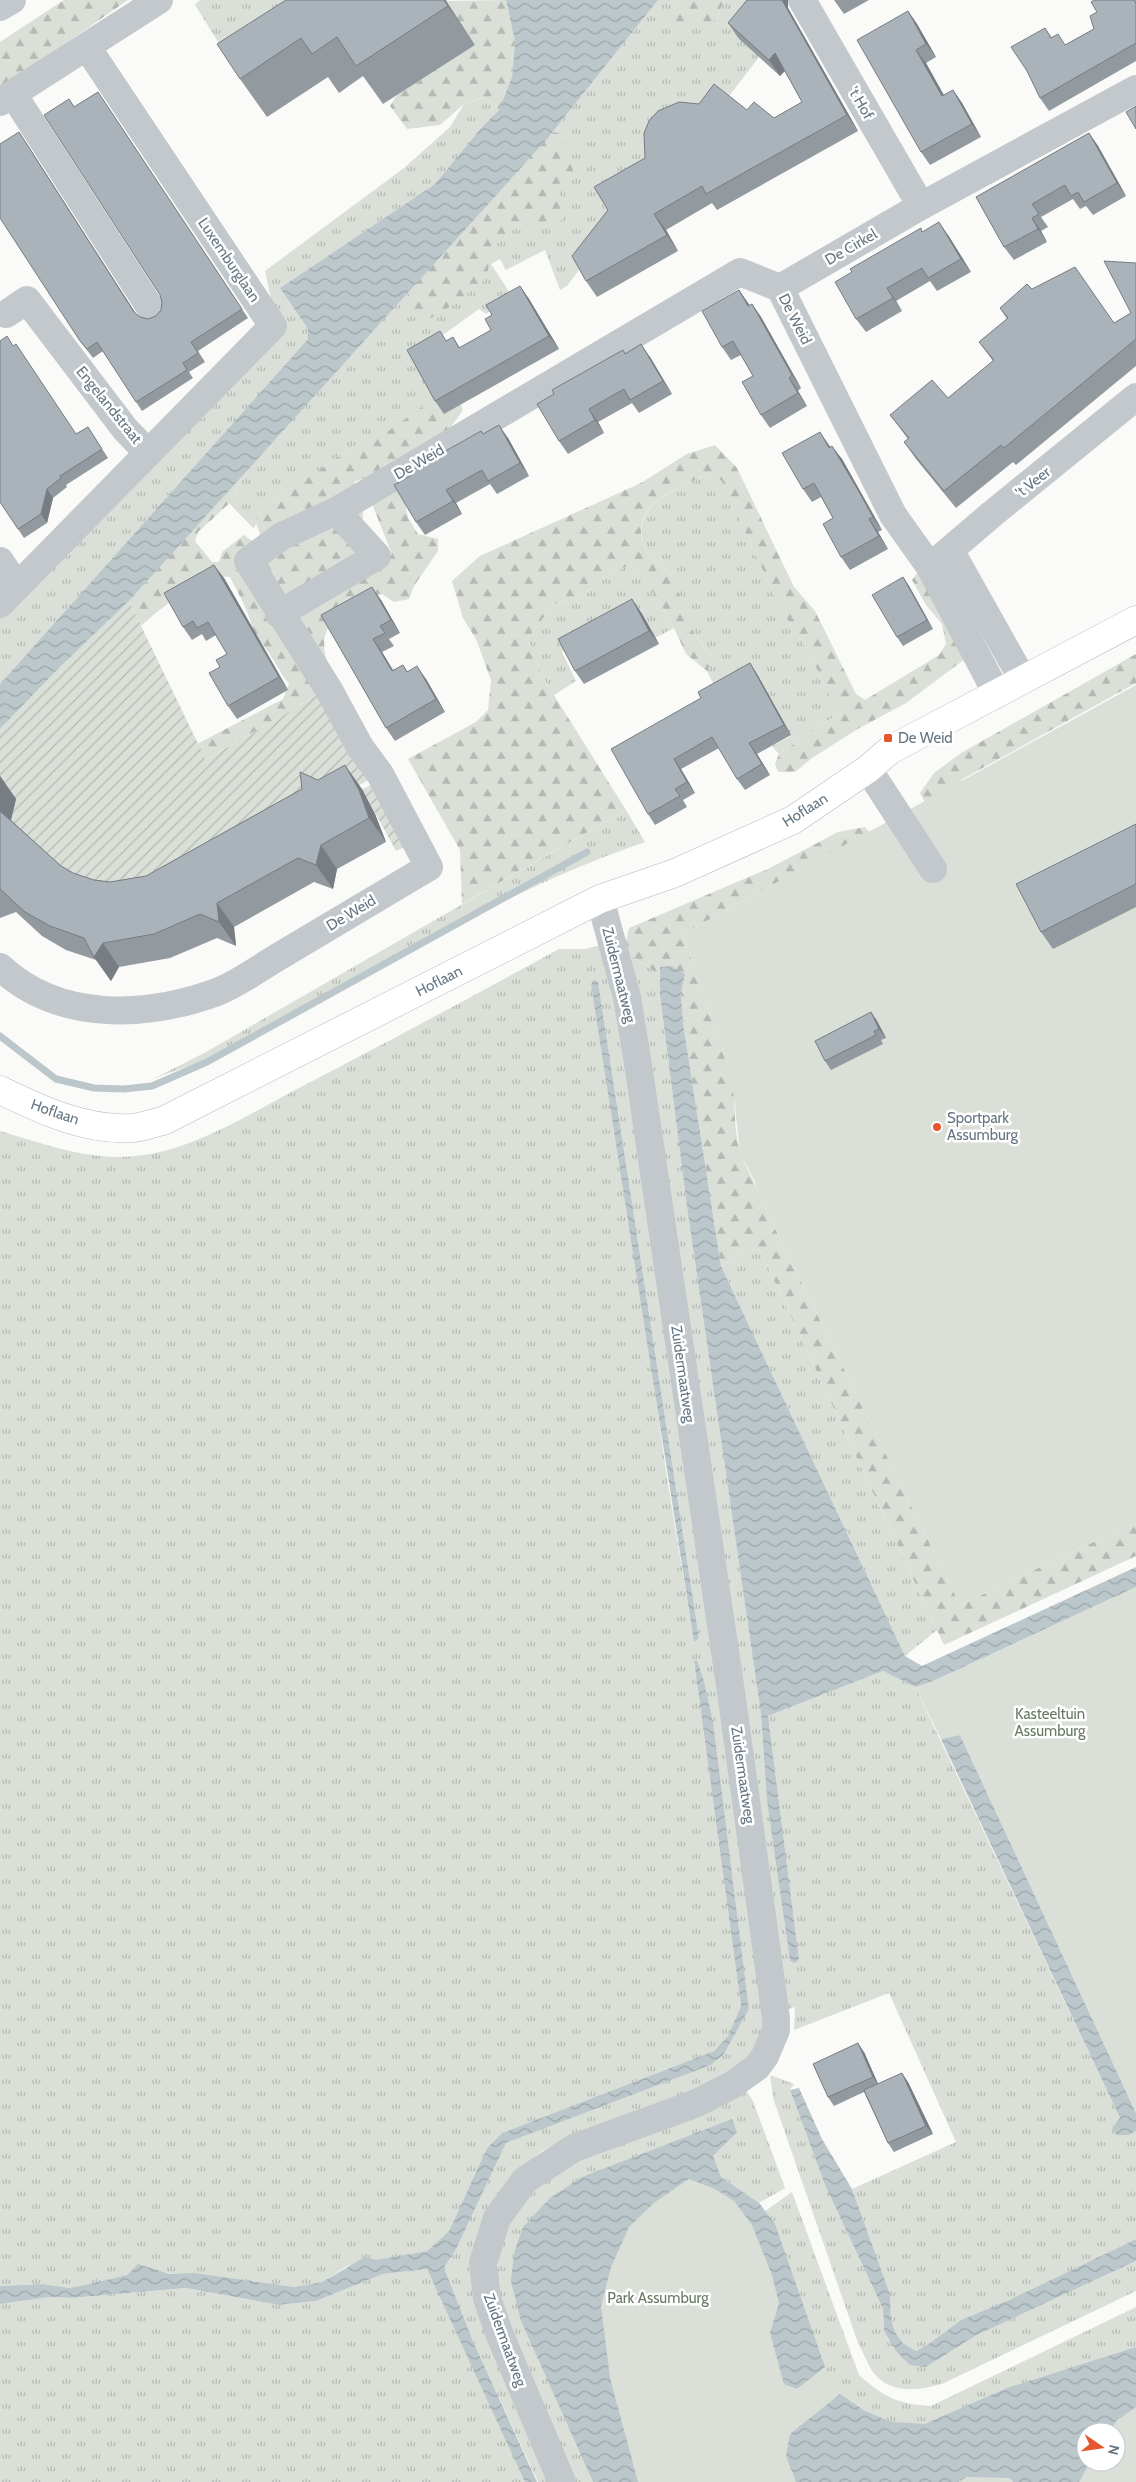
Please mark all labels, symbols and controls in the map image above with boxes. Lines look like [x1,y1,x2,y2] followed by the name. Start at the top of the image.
[845,84,877,122] street label: 't Hof
[194,215,264,305] street label: Luxemburglaan
[822,225,881,269] street label: De Cirkel
[775,291,815,347] street label: De Weid
[72,363,146,447] street label: Engelandstraat
[391,441,447,483] street label: De Weid
[1012,463,1054,501] street label: 't Veer
[898,729,953,747] place label: De Weid
[882,732,894,744] marker: De Weid
[779,789,831,831] street label: Hoflaan
[323,891,379,935] street label: De Weid
[598,925,640,1025] street label: Zuidermaatweg
[413,962,465,1000] street label: Hoflaan
[28,1095,82,1129] street label: Hoflaan
[947,1109,1019,1144] place label: Sportpark Assumburg
[931,1121,943,1133] marker: Sportpark Assumburg
[667,1324,699,1424] street label: Zuidermaatweg
[1015,1705,1086,1740] park label: Kasteeltuin Assumburg
[727,1725,759,1825] street label: Zuidermaatweg
[607,2289,709,2307] park label: Park Assumburg
[480,2291,530,2390] street label: Zuidermaatweg
[1076,2422,1126,2472] north arrow
[1104,2443,1124,2457] text: N

